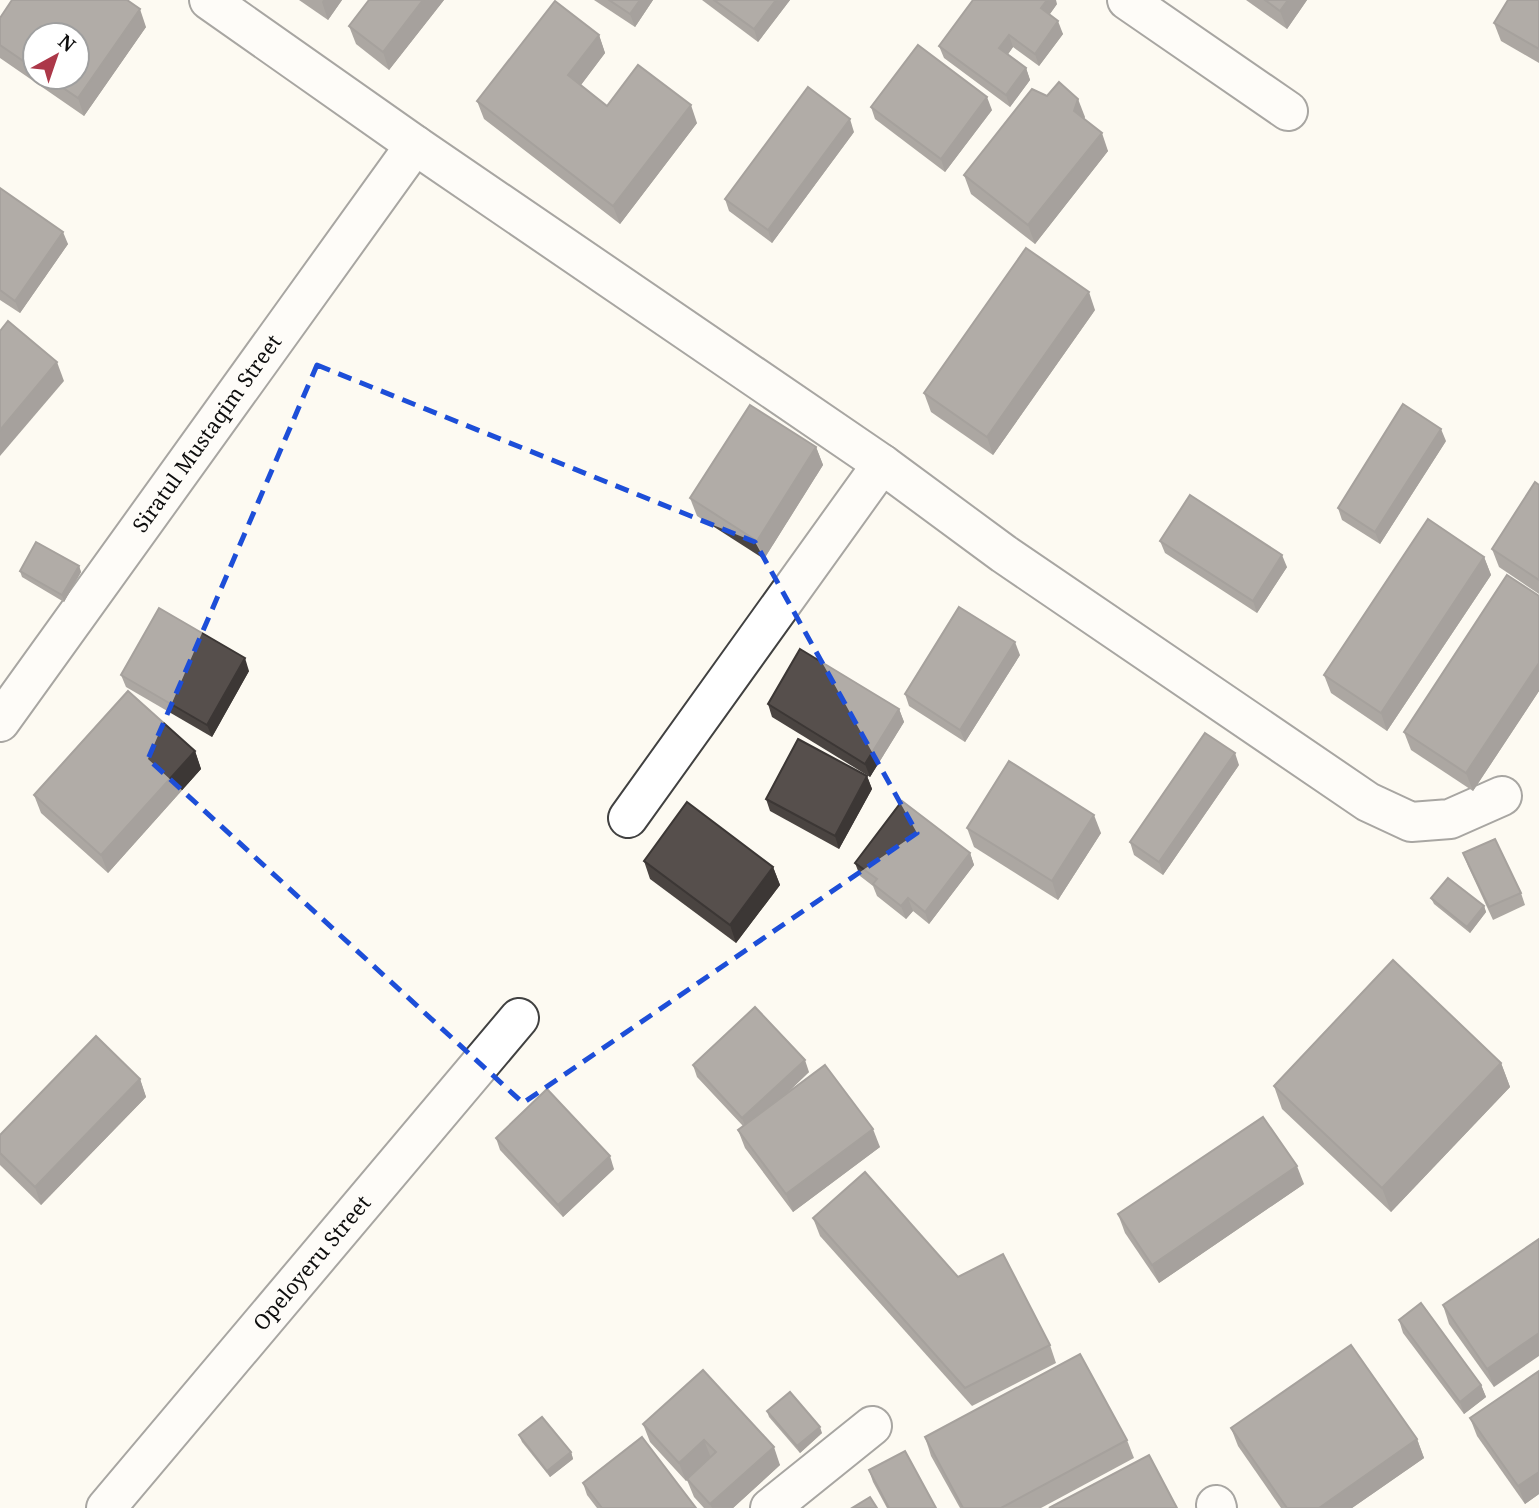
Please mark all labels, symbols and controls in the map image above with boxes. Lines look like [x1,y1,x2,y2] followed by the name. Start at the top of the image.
[21,21,91,91] north arrow
[53,28,81,58] text: N
[126,329,287,538] street label: Siratul Mustaqim Street
[246,1189,376,1336] street label: Opeloyeru Street

